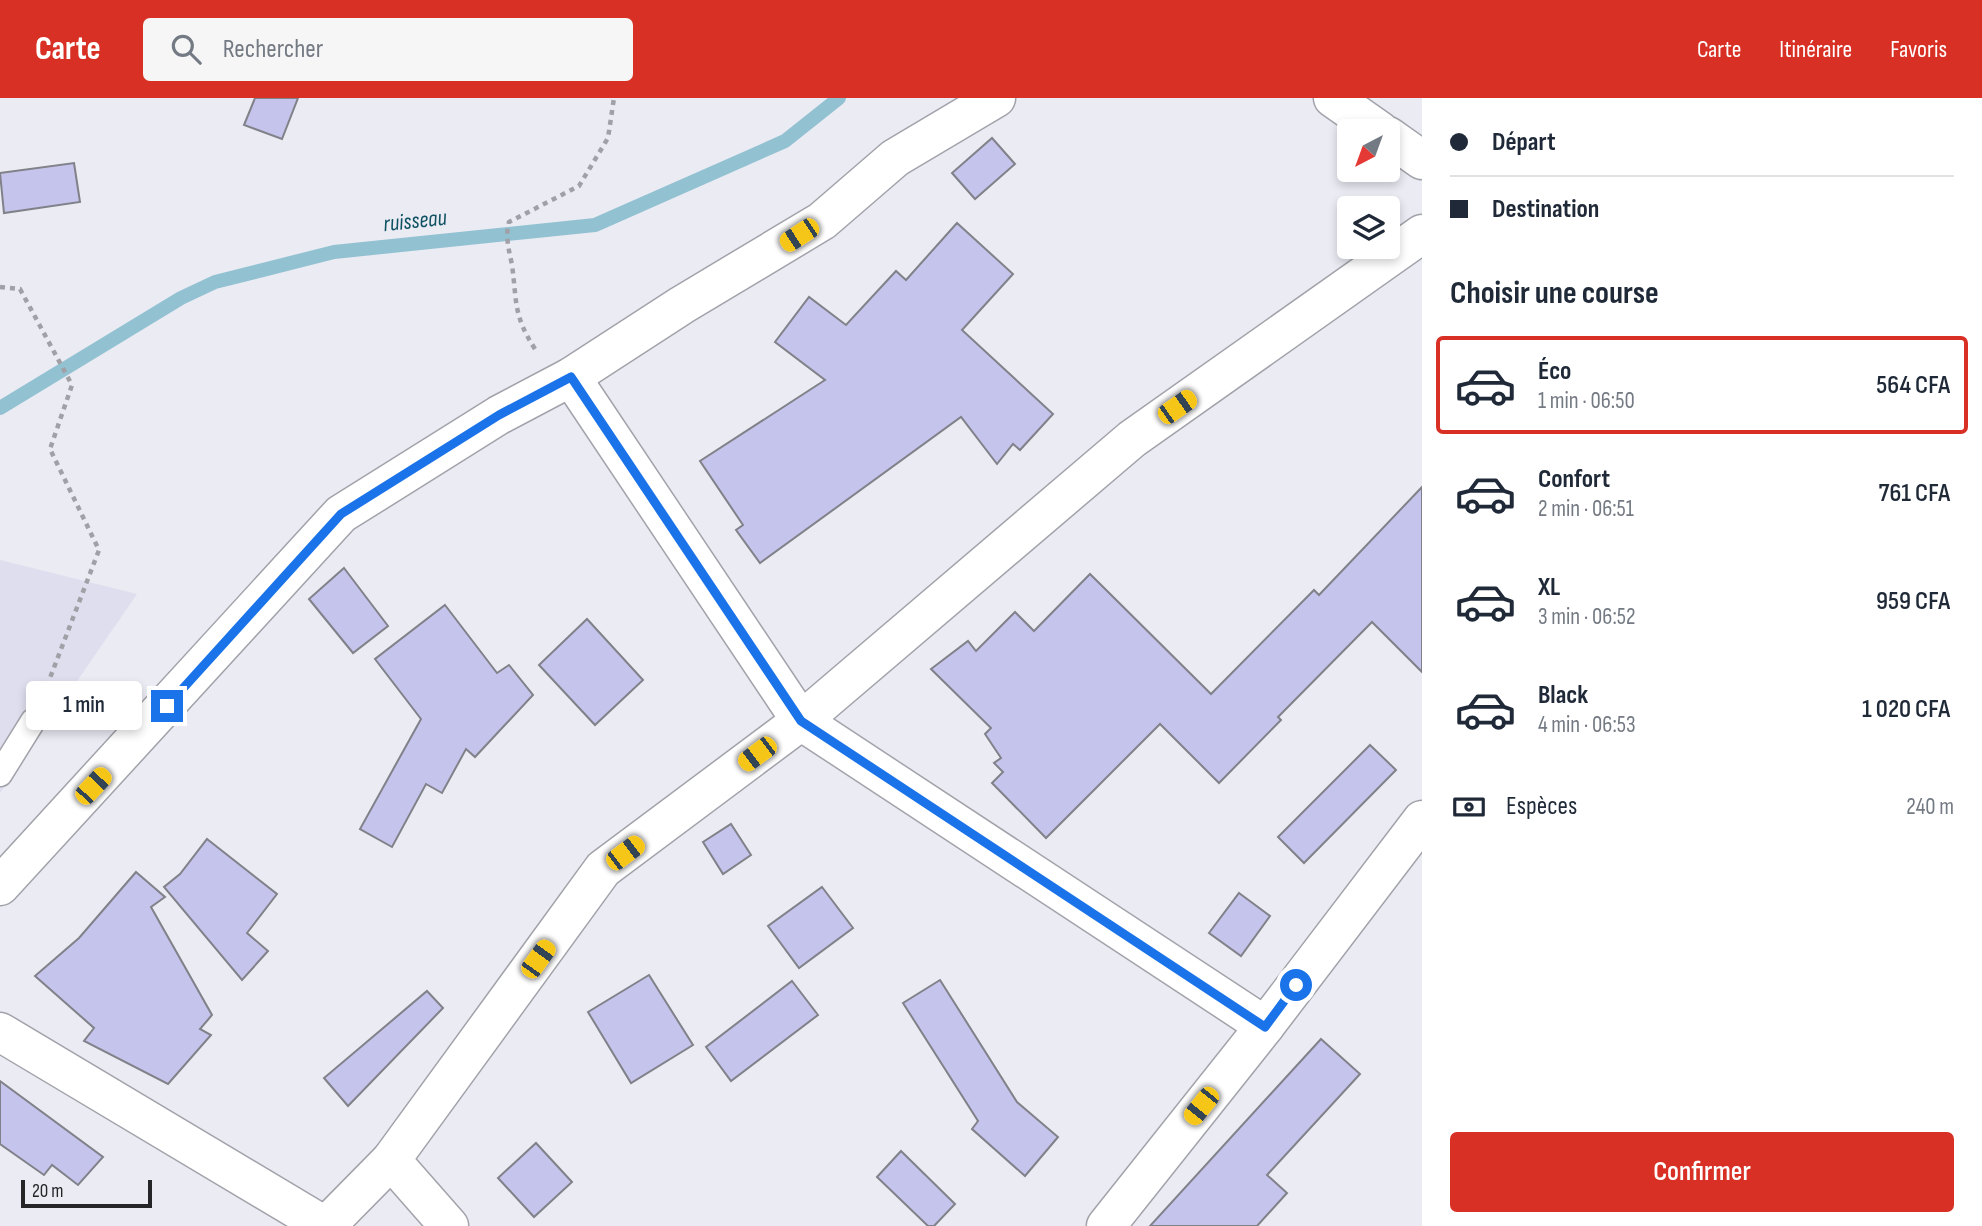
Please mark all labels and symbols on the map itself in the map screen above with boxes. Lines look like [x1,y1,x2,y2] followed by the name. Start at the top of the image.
[1337,119,1400,182] north arrow
[382,204,449,238] water label: ruisseau
[776,215,823,255] car
[1154,386,1201,428] car
[27,682,142,730] callout: 1 min
[151,690,183,722] route end
[734,733,781,775] car
[71,763,116,809] car
[602,832,649,874] car
[518,936,559,982] car
[1280,969,1312,1001] route start
[1180,1083,1223,1129] car
[21,1177,152,1209] scale bar

